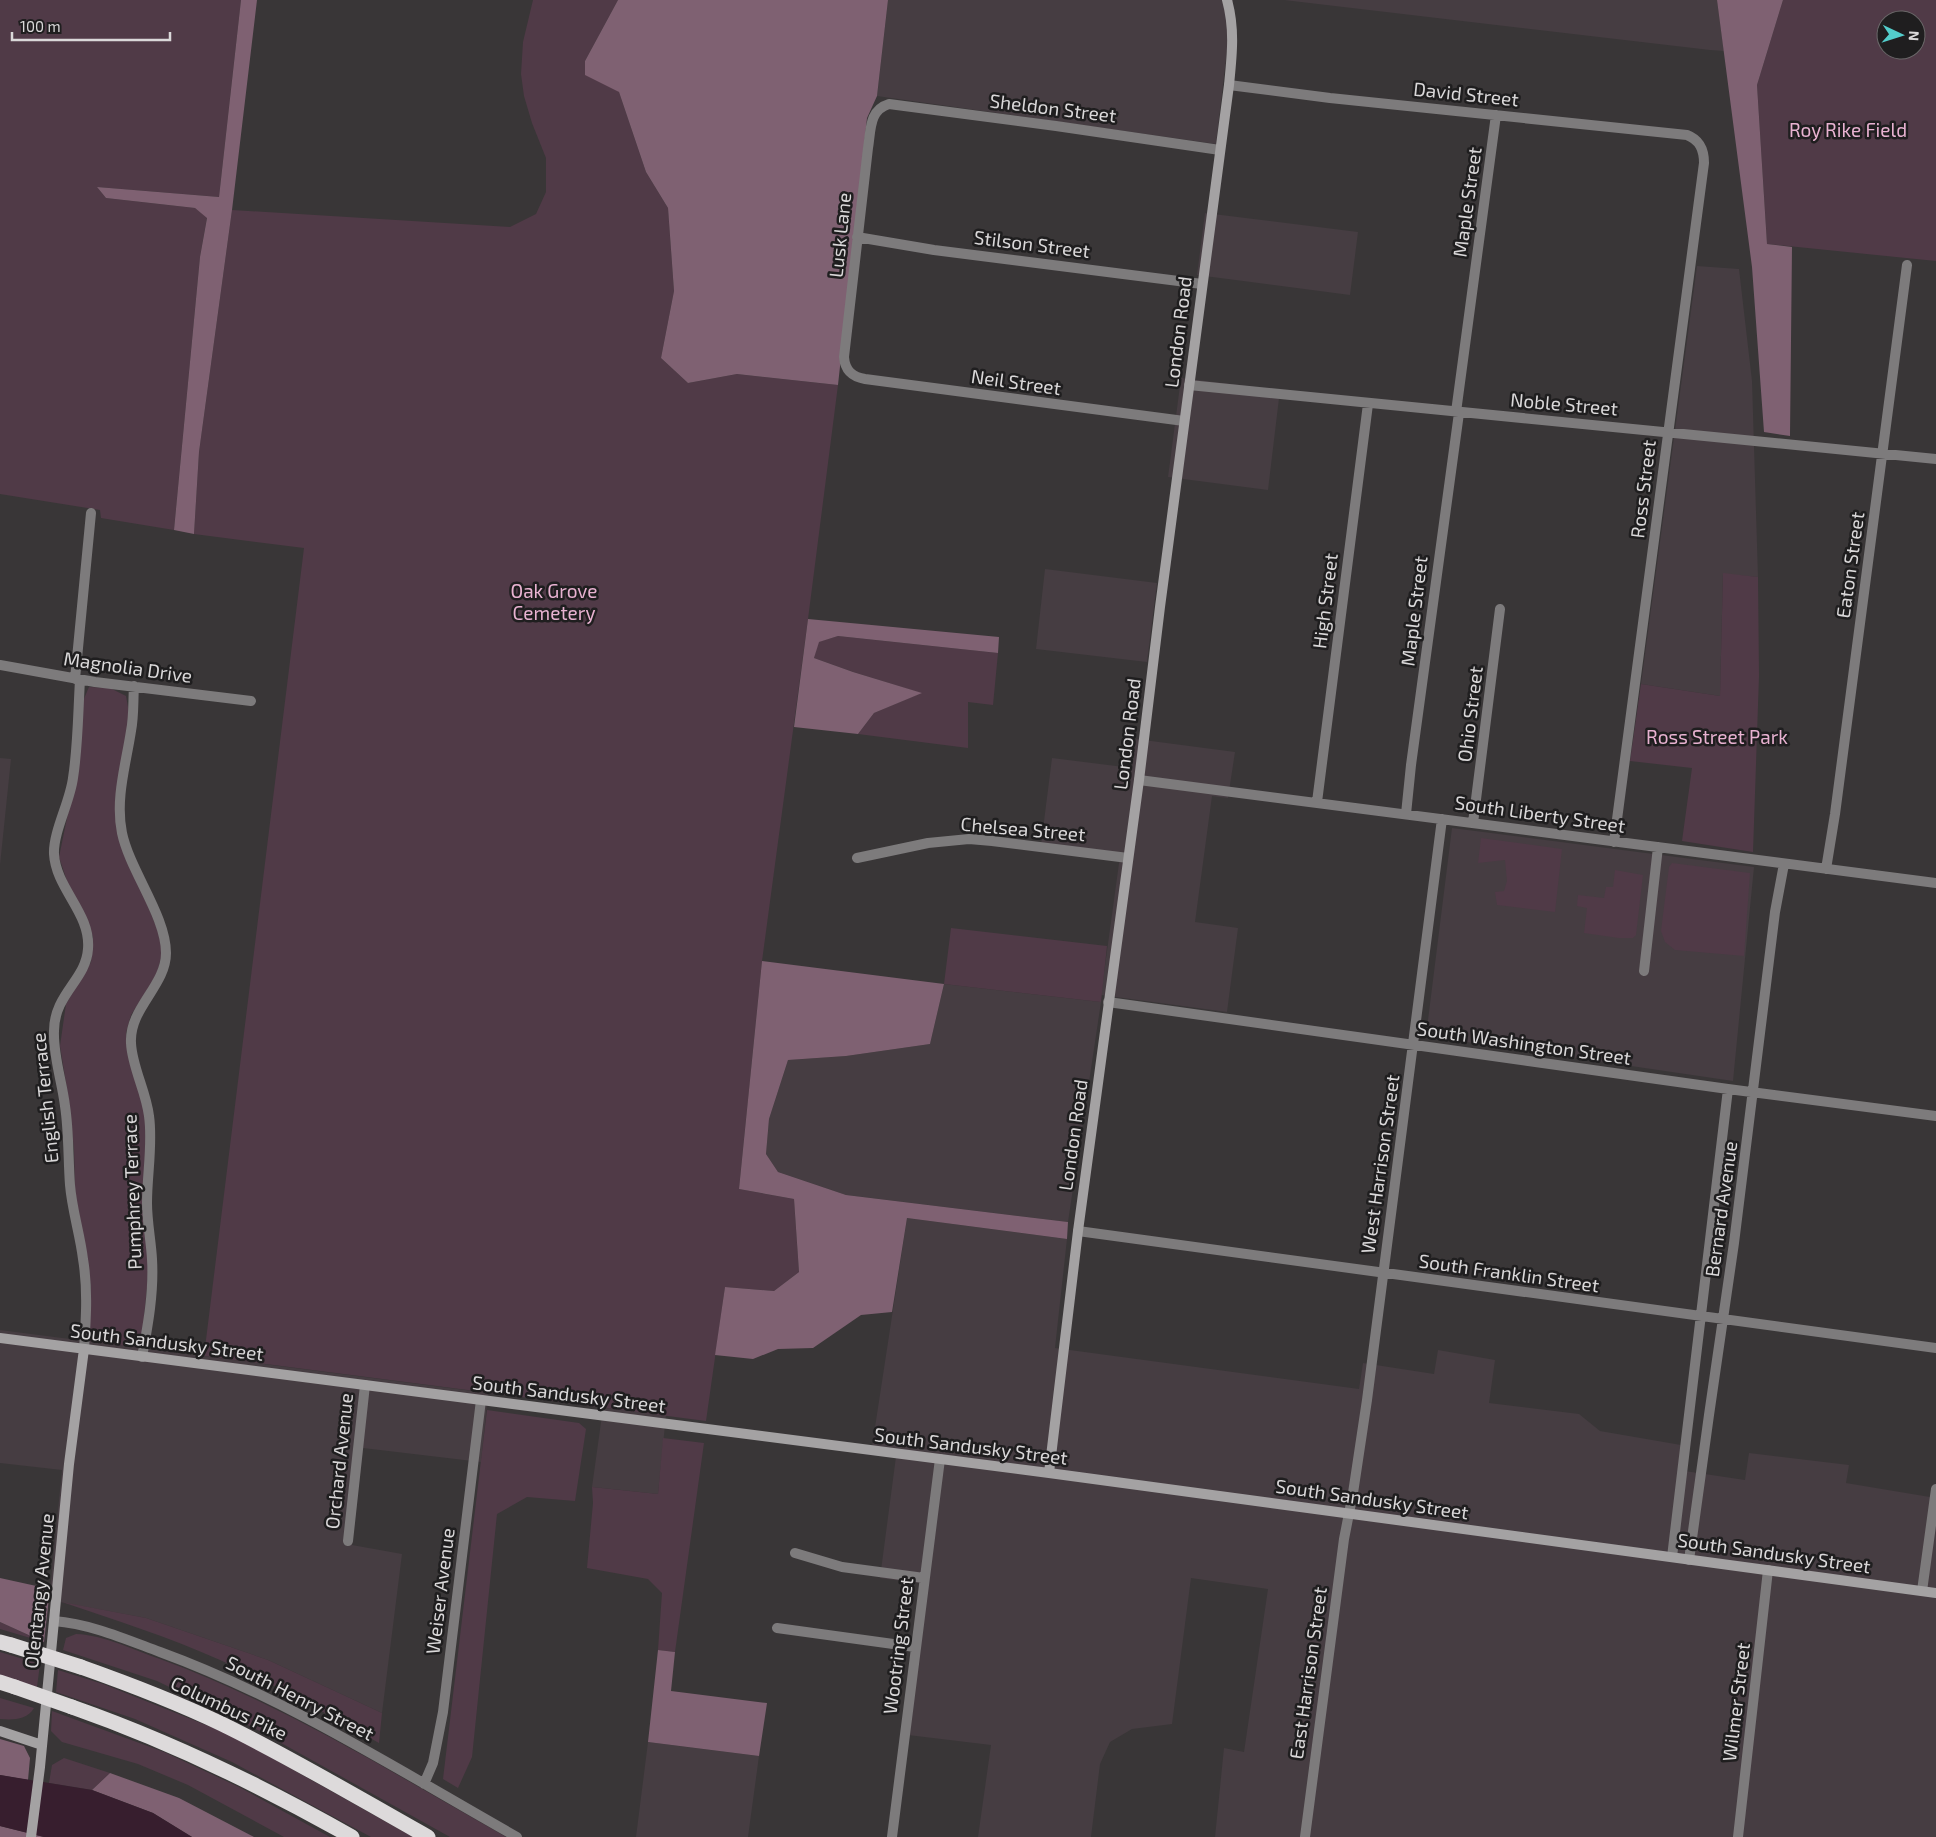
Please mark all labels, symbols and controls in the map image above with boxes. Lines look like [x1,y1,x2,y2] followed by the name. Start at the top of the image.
[12,10,170,42] scale bar
[1876,10,1926,60] north arrow
[20,17,61,35] text: 100 m
[1906,30,1923,42] text: N
[1412,77,1520,110] street label: David Street
[988,88,1118,127] street label: Sheldon Street
[1789,118,1907,141] park label: Roy Rike Field
[1447,145,1486,258] street label: Maple Street
[824,191,855,279] street label: Lusk Lane
[973,225,1091,262] street label: Stilson Street
[1159,275,1196,389] street label: London Road
[970,364,1062,399] street label: Neil Street
[1509,387,1619,420] street label: Noble Street
[1625,439,1660,539] street label: Ross Street
[1831,510,1868,620] street label: Eaton Street
[1307,552,1342,650] street label: High Street
[1395,554,1432,667] street label: Maple Street
[511,579,597,624] park label: Oak Grove Cemetery
[62,646,194,687] street label: Magnolia Drive
[1452,665,1487,763] street label: Ohio Street
[1108,677,1145,791] street label: London Road
[1646,725,1788,748] park label: Ross Street Park
[1453,790,1627,837] street label: South Liberty Street
[960,812,1086,845] street label: Chelsea Street
[1416,1016,1633,1069] street label: South Washington Street
[26,1032,63,1165] street label: English Terrace
[1356,1073,1403,1255] street label: West Harrison Street
[1053,1078,1092,1192] street label: London Road
[117,1114,146,1270] street label: Pumphrey Terrace
[1700,1140,1741,1278] street label: Bernard Avenue
[1417,1248,1601,1297] street label: South Franklin Street
[69,1318,265,1365] street label: South Sandusky Street
[471,1370,667,1417] street label: South Sandusky Street
[320,1392,357,1530] street label: Orchard Avenue
[873,1422,1069,1469] street label: South Sandusky Street
[1274,1474,1470,1523] street label: South Sandusky Street
[19,1512,58,1670] street label: Olentangy Avenue
[420,1526,459,1655] street label: Weiser Avenue
[1676,1528,1872,1577] street label: South Sandusky Street
[878,1576,917,1716] street label: Wootring Street
[1284,1585,1331,1761] street label: East Harrison Street
[1717,1641,1754,1763] street label: Wilmer Street
[222,1650,378,1745] street label: South Henry Street
[167,1671,291,1745] street label: Columbus Pike

